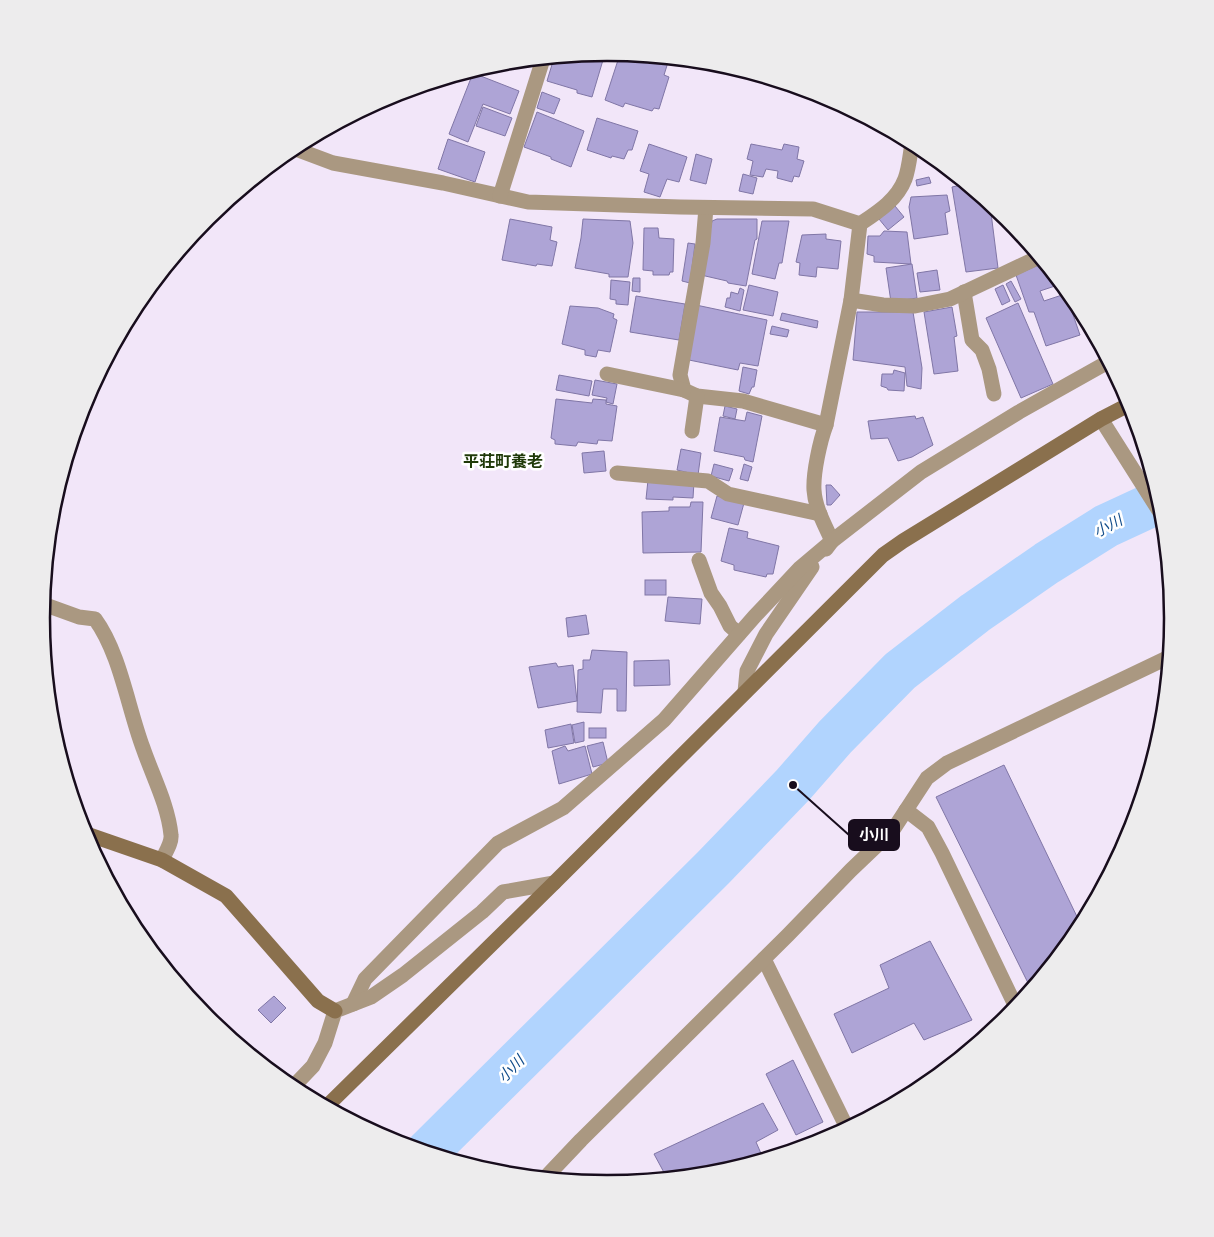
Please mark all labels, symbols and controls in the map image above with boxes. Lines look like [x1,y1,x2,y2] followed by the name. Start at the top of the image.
[463,452,543,471] district label: 平荘町養老
[1090,509,1127,541] water label: 小川
[849,820,899,850] callout: 小川
[859,825,889,844] text: 小川
[493,1050,529,1086] water label: 小川

